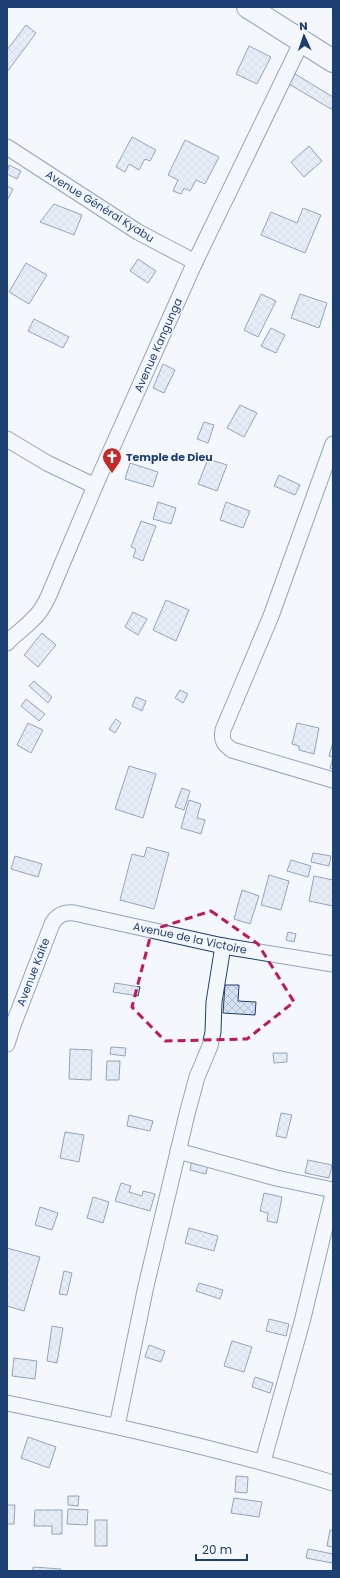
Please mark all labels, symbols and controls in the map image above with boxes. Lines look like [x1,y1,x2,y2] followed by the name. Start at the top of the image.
[284,16,324,56] north arrow
[299,18,308,34] text: N
[43,166,157,246] street label: Avenue Général Kyabu
[130,295,186,395] street label: Avenue Kangunga
[101,446,123,474] church icon: Temple de Dieu
[126,449,213,465] place label: Temple de Dieu
[132,918,249,958] street label: Avenue de la Victoire
[13,935,53,1008] street label: Avenue Kaite
[196,1536,247,1562] scale bar
[202,1541,232,1558] text: 20 m

